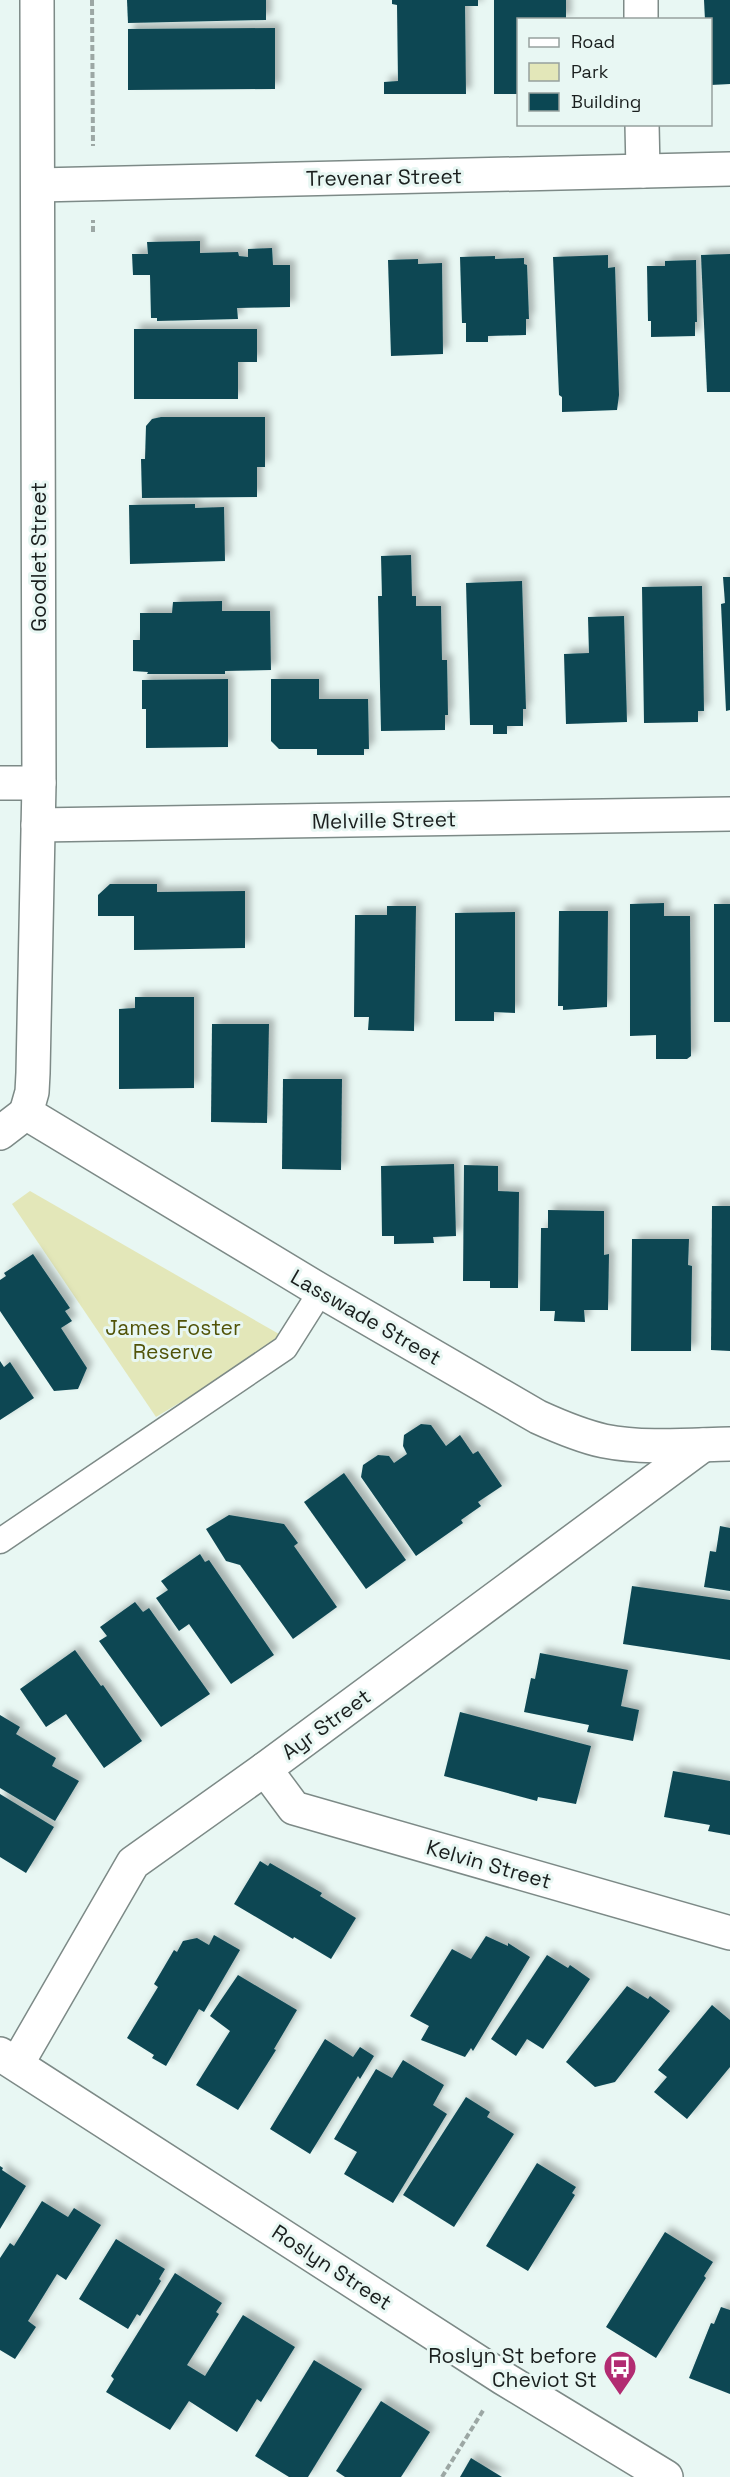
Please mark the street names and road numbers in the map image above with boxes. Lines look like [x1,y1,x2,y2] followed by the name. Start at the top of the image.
[306,162,462,192] street label: Trevenar Street
[25,482,52,632] street label: Goodlet Street
[312,805,456,835] street label: Melville Street
[286,1263,446,1371] street label: Lasswade Street
[276,1683,376,1765] street label: Ayr Street
[423,1833,555,1895] street label: Kelvin Street
[267,2218,397,2316] street label: Roslyn Street

